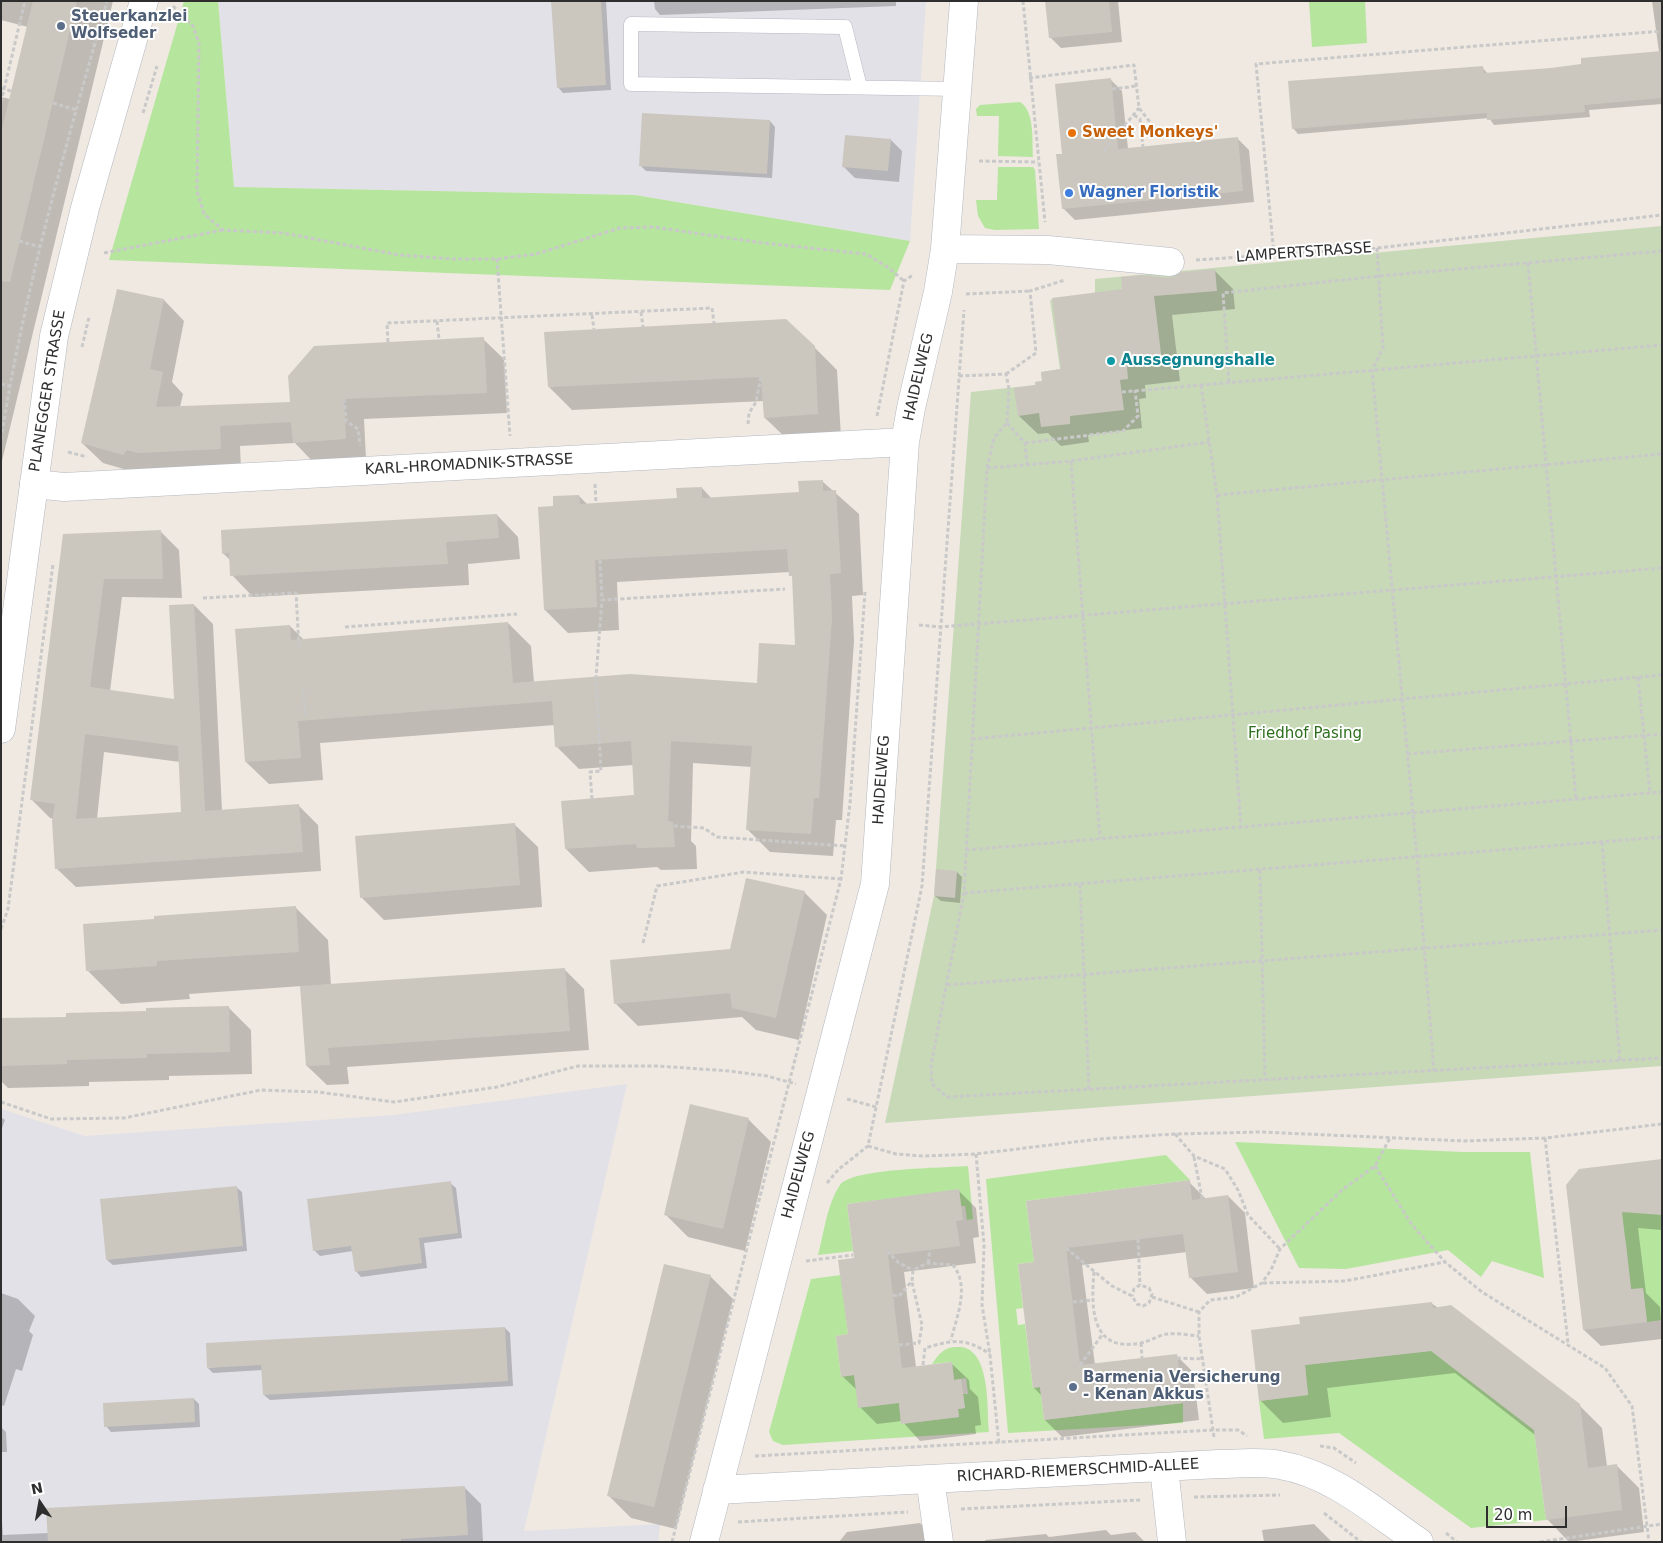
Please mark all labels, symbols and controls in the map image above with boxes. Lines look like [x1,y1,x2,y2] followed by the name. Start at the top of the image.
[71,8,187,43] place label: Steuerkanzlei Wolfseder
[55,20,67,32] marker: Steuerkanzlei Wolfseder
[1082,124,1218,142] place label: Sweet Monkeys'
[1066,127,1078,139] marker: Sweet Monkeys'
[1079,184,1219,202] place label: Wagner Floristik
[1063,187,1075,199] marker: Wagner Floristik
[1235,239,1373,267] street label: LAMPERTSTRASSE
[26,309,70,473] street label: PLANEGGER STRASSE
[900,331,938,423] street label: HAIDELWEG
[1121,352,1275,370] place label: Aussegnungshalle
[1105,355,1117,367] marker: Aussegnungshalle
[364,451,574,479] street label: KARL-HROMADNIK-STRASSE
[1248,725,1362,743] park label: Friedhof Pasing
[870,735,894,825] street label: HAIDELWEG
[779,1129,819,1221] street label: HAIDELWEG
[1083,1369,1281,1404] place label: Barmenia Versicherung - Kenan Akkus
[1067,1381,1079,1393] marker: Barmenia Versicherung - Kenan Akkus
[956,1456,1200,1486] street label: RICHARD-RIEMERSCHMID-ALLEE
[15,1478,65,1528] north arrow
[29,1479,44,1497] text: N
[1488,1496,1569,1528] scale bar
[1494,1506,1532,1524] text: 20 m

